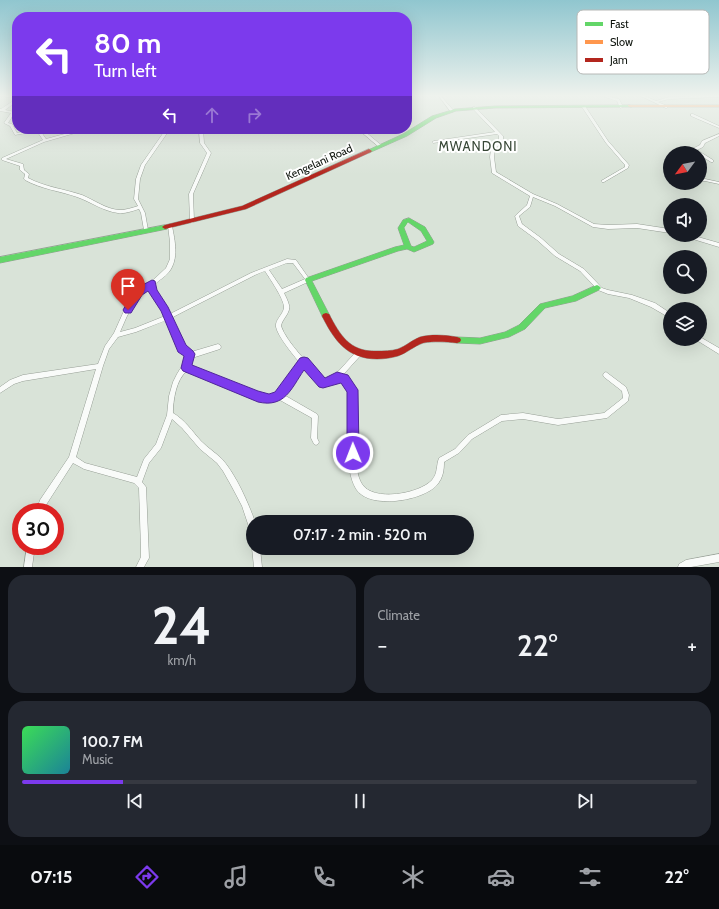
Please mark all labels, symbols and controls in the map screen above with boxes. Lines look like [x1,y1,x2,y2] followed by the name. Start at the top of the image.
[577,10,709,74] legend
[610,17,629,31] text: Fast
[94,26,161,60] text: 80 m
[28,28,80,80] icon: left
[610,35,633,49] text: Slow
[609,53,628,67] text: Jam
[94,60,157,82] text: Turn left
[159,104,181,126] icon: left
[201,104,223,126] icon: ahead
[243,104,265,126] icon: right
[438,138,518,154] district label: MWANDONI
[284,141,354,183] street label: Kengelani Road
[663,146,707,190] north arrow
[663,146,707,346] map controls
[663,198,707,242] button: sound
[663,250,707,294] button: search
[111,269,145,310] pin
[117,275,139,297] icon: arrive
[663,302,707,346] button: layers
[332,432,374,474] position arrow
[12,503,64,555] speed limit sign: 30
[293,526,427,544] text: 07:17 · 2 min · 520 m
[152,594,212,657] text: 24
[378,607,420,623] text: Climate
[517,627,557,664] text: 22°
[378,632,387,659] text: −
[687,632,697,659] text: +
[168,652,196,668] text: km/h
[82,733,143,751] text: 100.7 FM
[82,751,113,767] text: Music
[124,790,146,812] icon: previous
[349,790,371,812] icon: pause
[574,790,596,812] icon: next
[133,863,161,891] icon: directions
[222,863,250,891] icon: music
[310,863,338,891] icon: phone
[399,863,427,891] icon: climate
[487,863,515,891] icon: car
[576,863,604,891] icon: filters
[30,866,72,888] text: 07:15
[664,866,689,888] text: 22°

